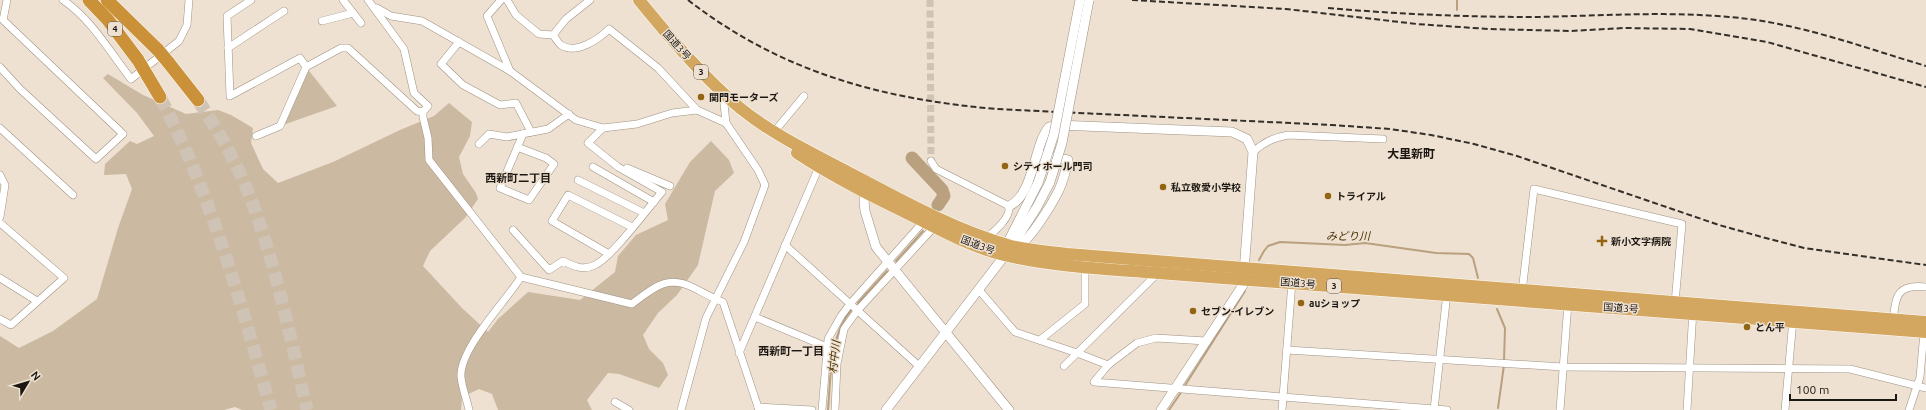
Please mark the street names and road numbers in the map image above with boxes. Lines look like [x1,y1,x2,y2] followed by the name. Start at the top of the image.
[108,22,122,36] road number: 4
[661,28,693,62] street label: 国道3号
[694,65,708,79] road number: 3
[959,233,997,257] street label: 国道3号
[1280,276,1316,290] street label: 国道3号
[1327,279,1341,293] road number: 3
[1603,301,1639,315] street label: 国道3号

